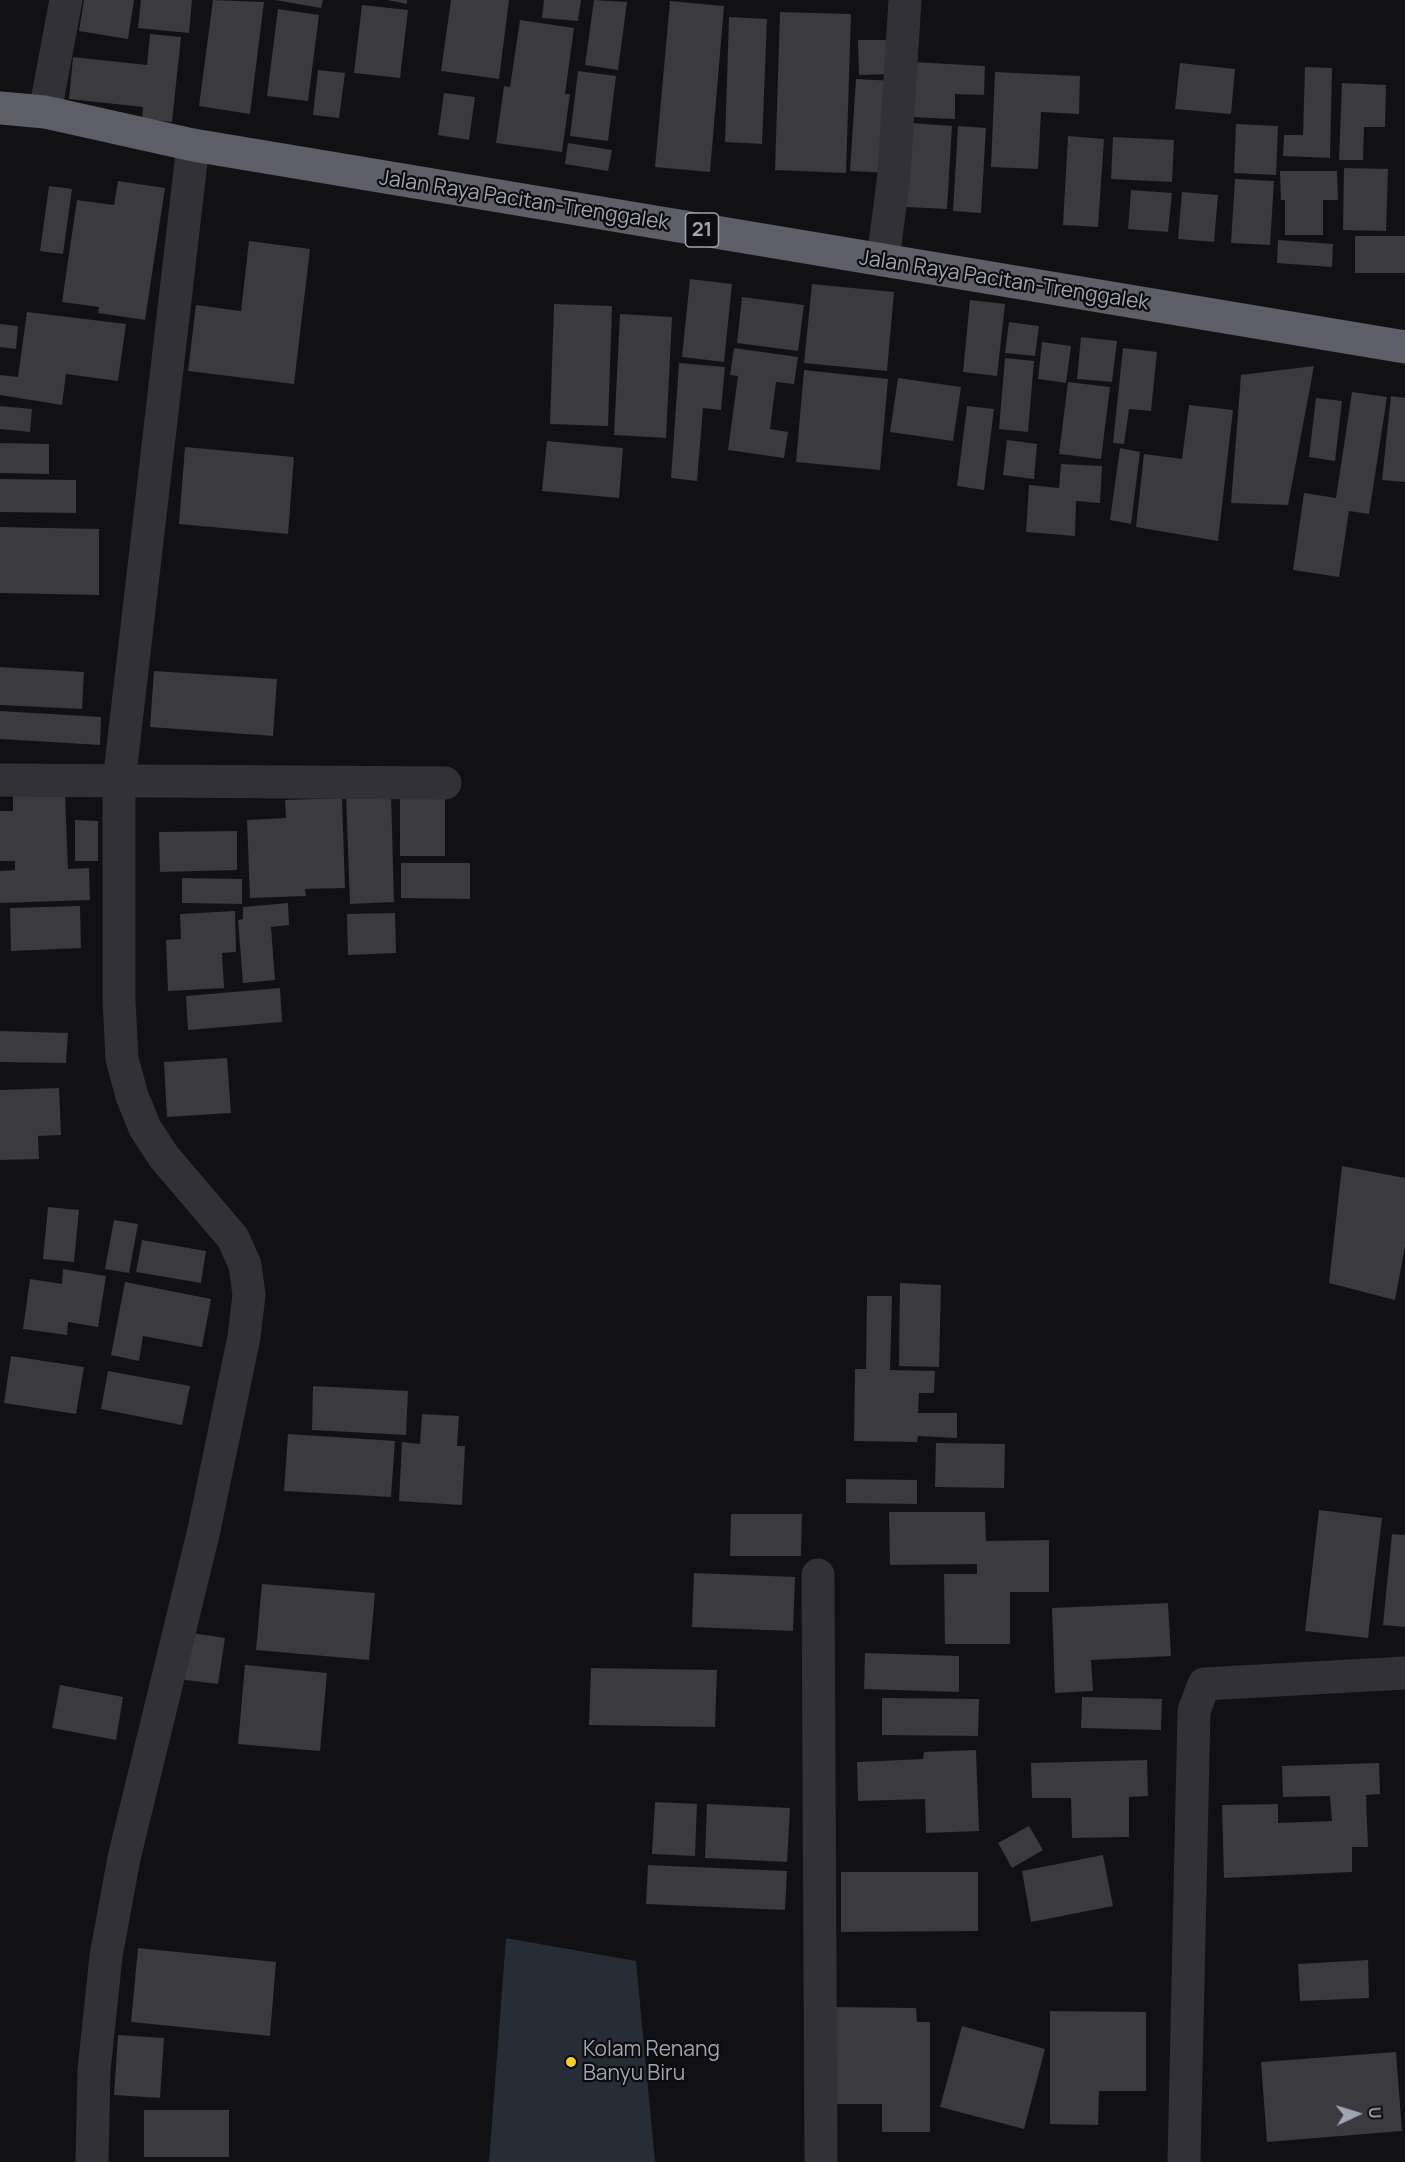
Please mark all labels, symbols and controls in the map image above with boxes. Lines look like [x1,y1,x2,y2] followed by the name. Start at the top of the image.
[378,166,670,236] street label: Jalan Raya Pacitan-Trenggalek
[686,213,718,247] road number: 21
[858,246,1150,316] street label: Jalan Raya Pacitan-Trenggalek
[583,2037,720,2087] place label: Kolam Renang Banyu Biru
[564,2055,578,2069] marker: Kolam Renang Banyu Biru
[1327,2084,1387,2144] north arrow
[1364,2106,1386,2119] text: U

